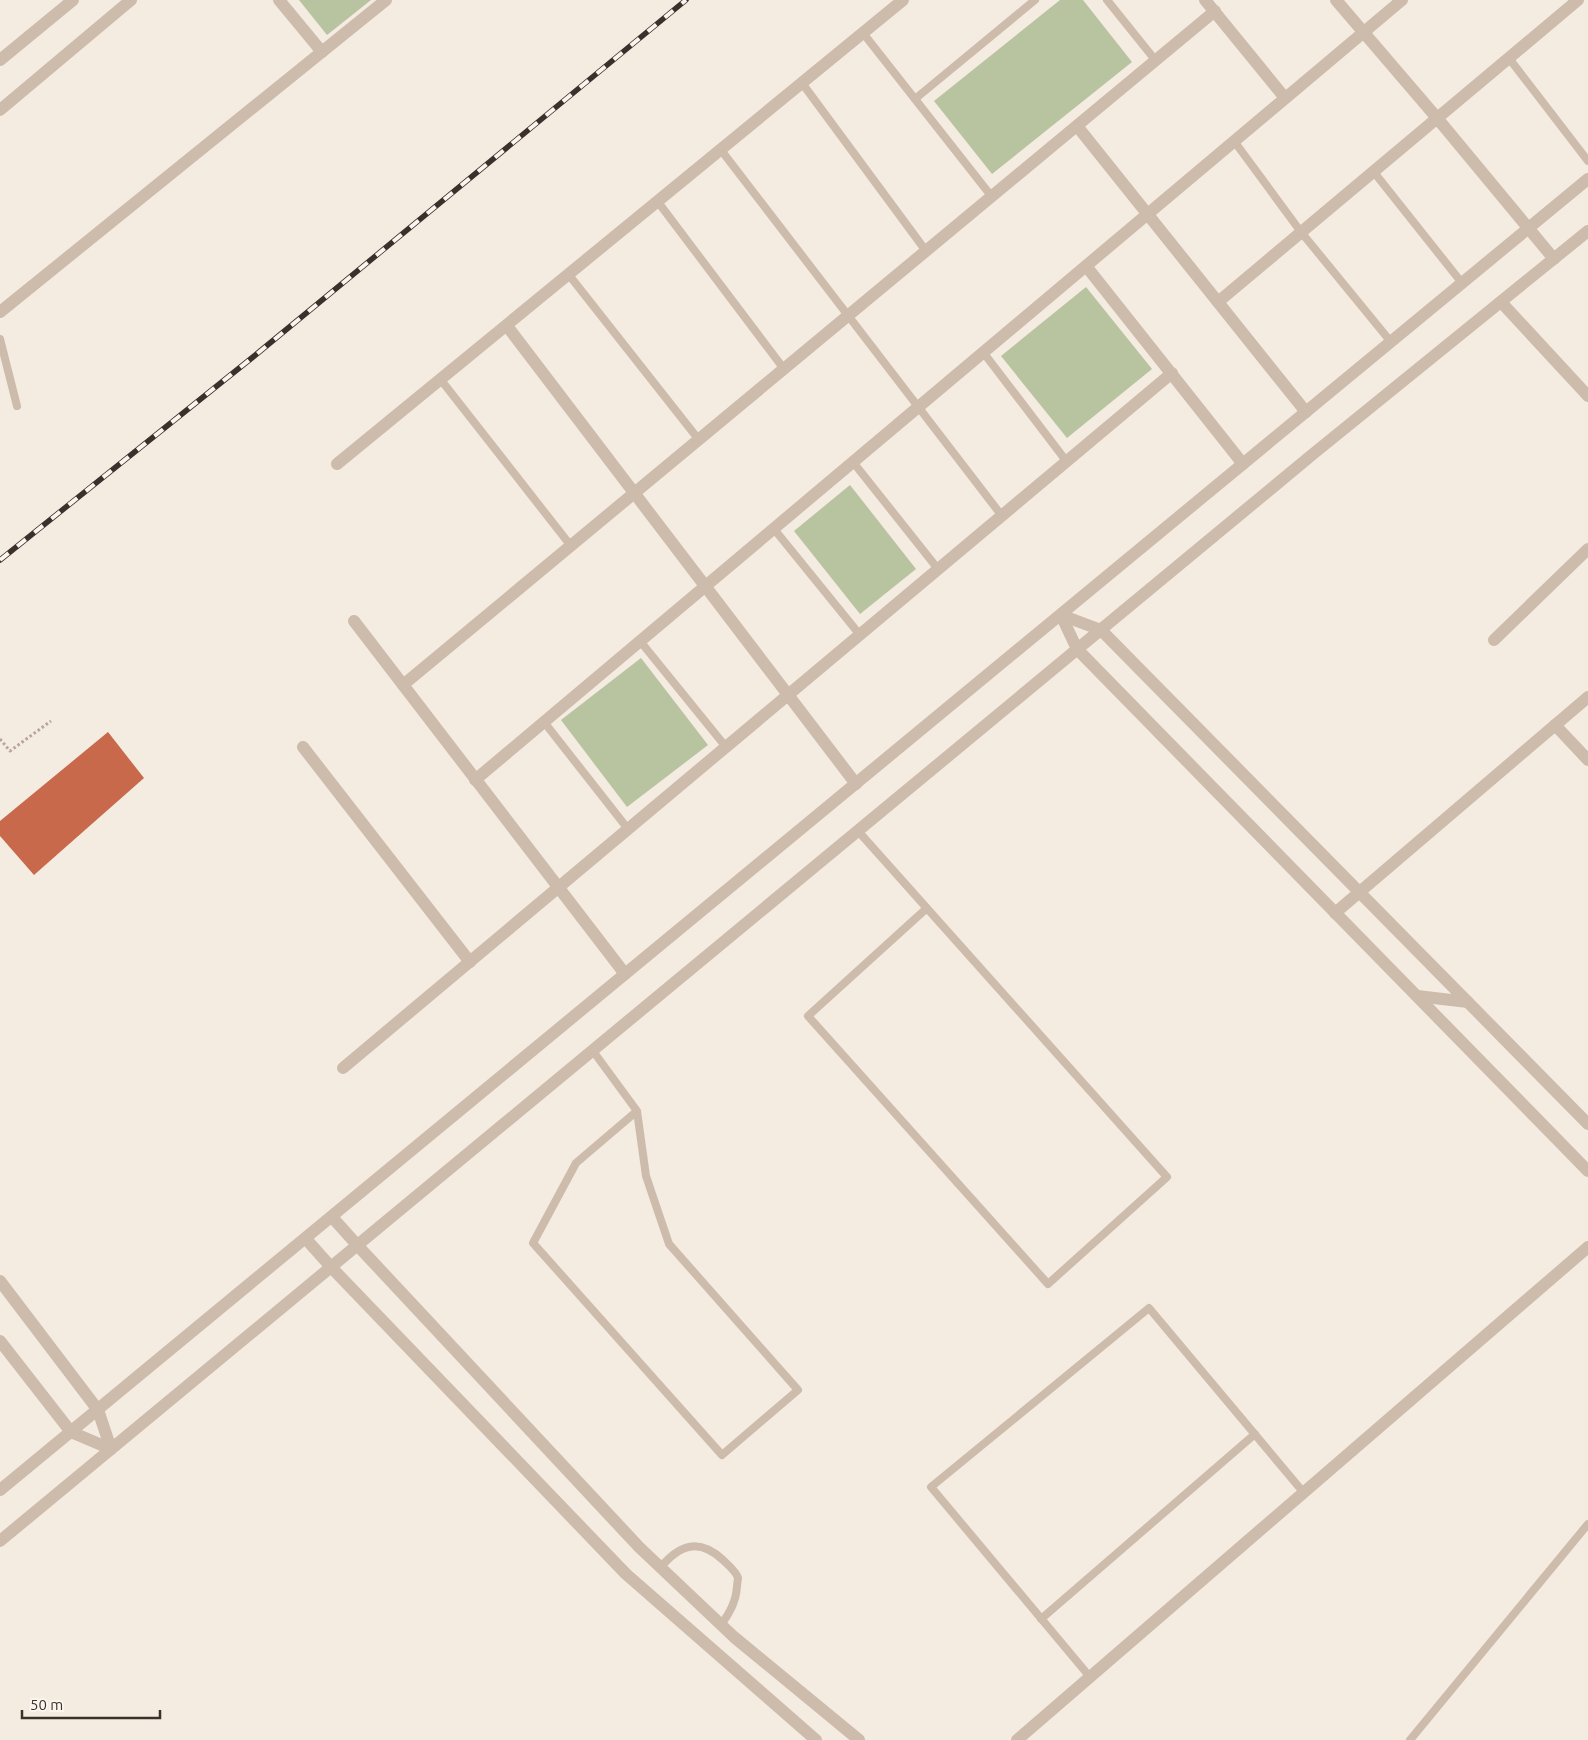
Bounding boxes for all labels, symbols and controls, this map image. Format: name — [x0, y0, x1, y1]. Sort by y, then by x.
scale bar — [22, 1688, 160, 1720]
text: 50 m — [30, 1696, 63, 1713]

